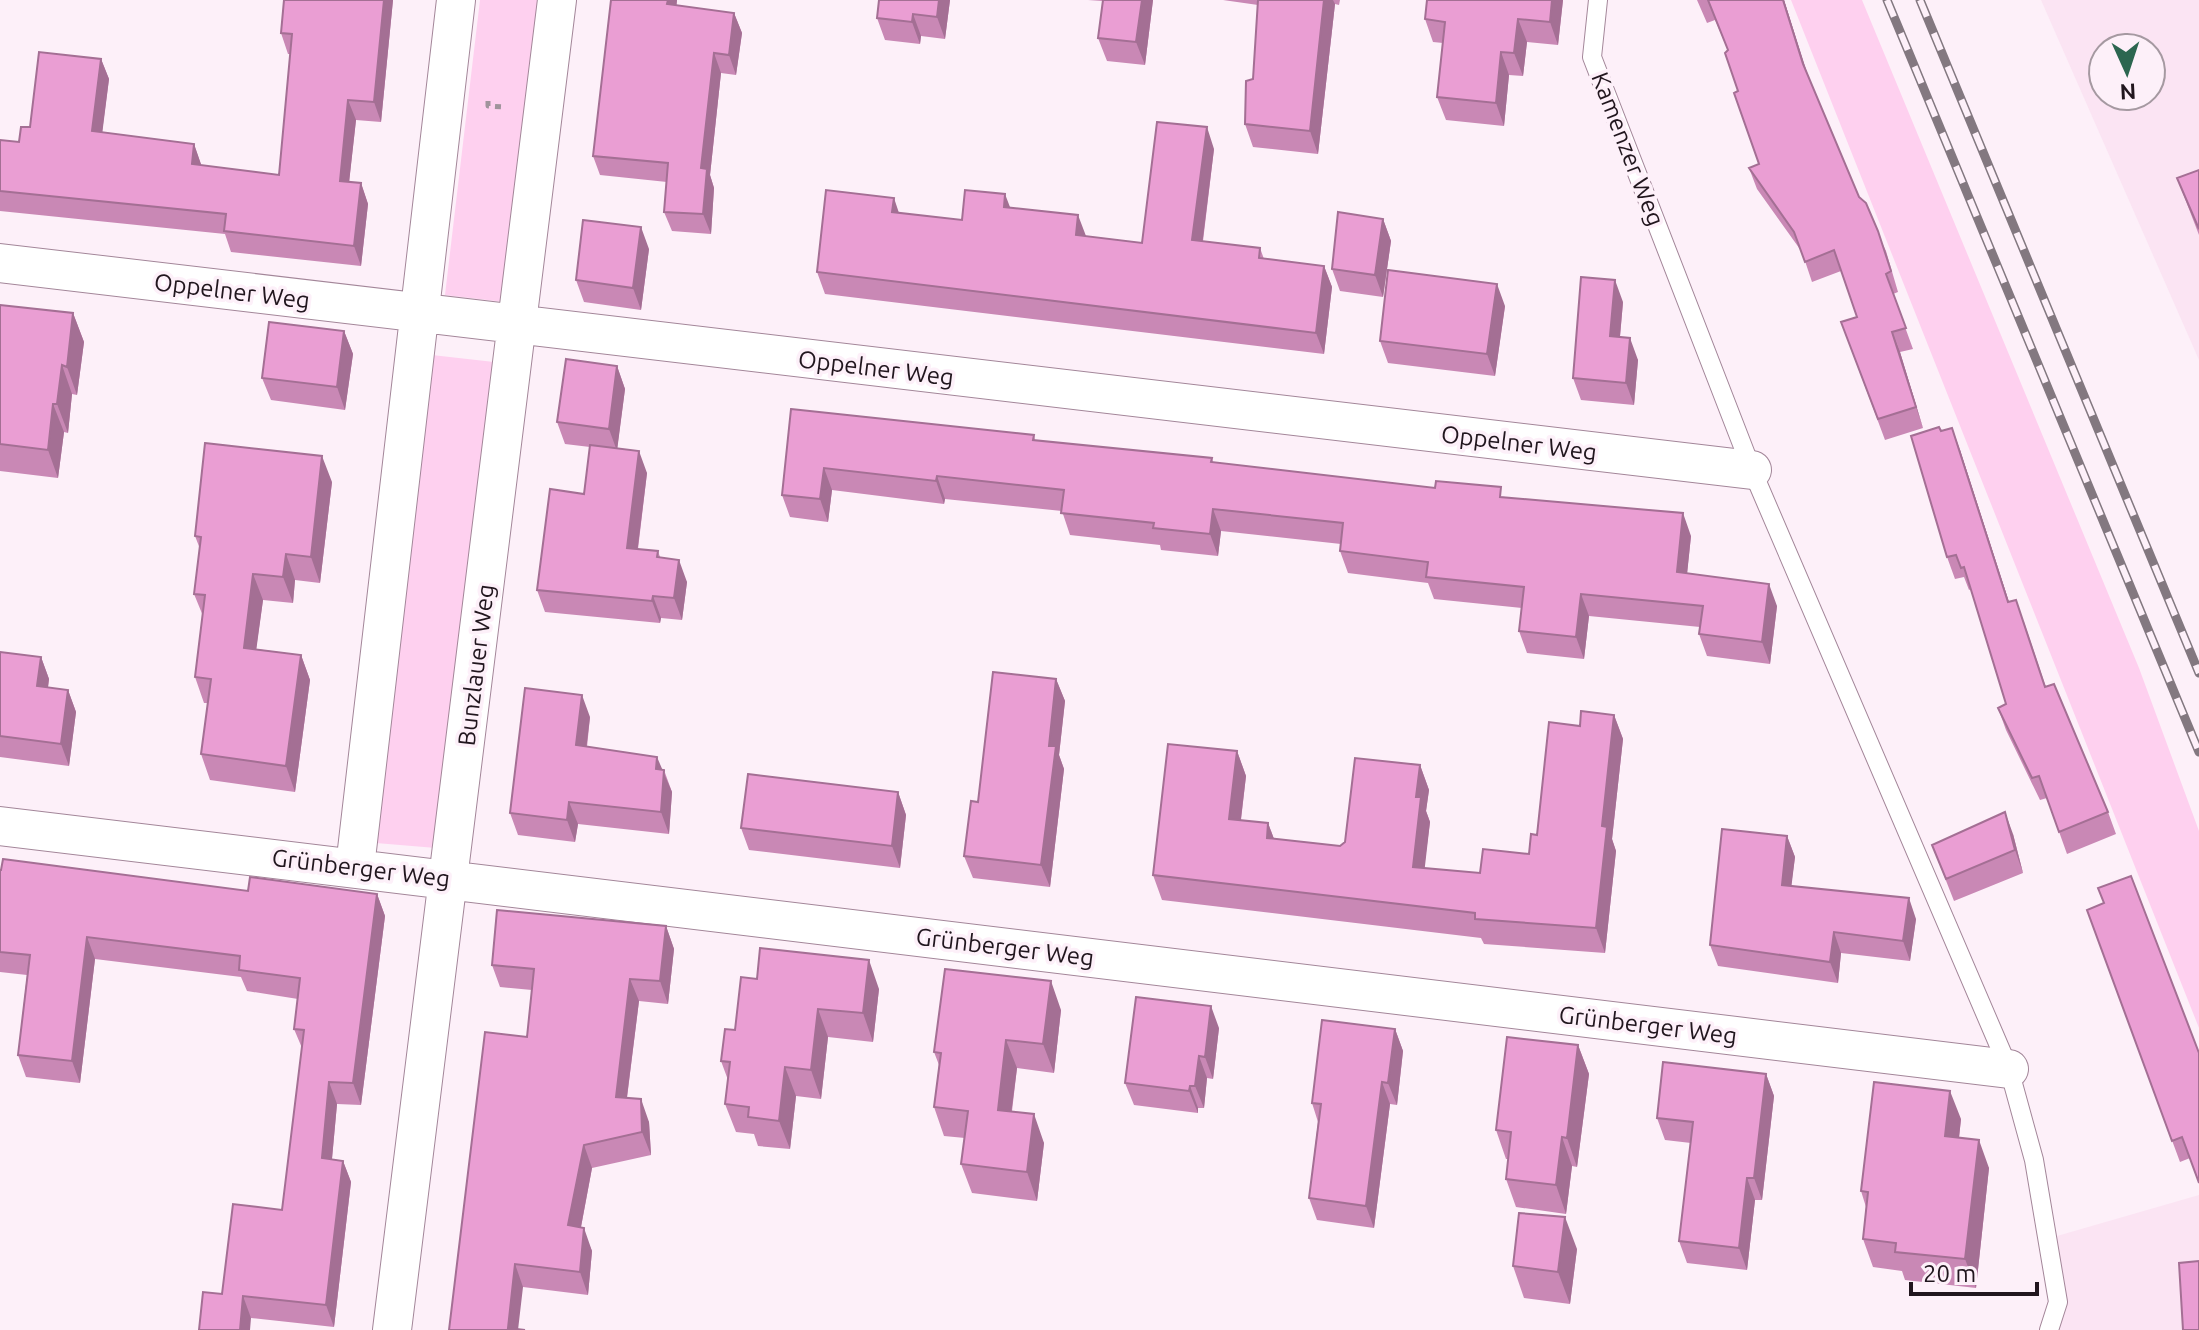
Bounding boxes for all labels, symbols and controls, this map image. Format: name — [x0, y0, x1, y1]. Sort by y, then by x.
north arrow — [2087, 32, 2167, 112]
street label: Kamenzer Weg — [1586, 68, 1670, 230]
text: N — [2119, 80, 2137, 105]
street label: Oppelner Weg — [153, 268, 311, 314]
street label: Oppelner Weg — [797, 345, 955, 391]
street label: Oppelner Weg — [1440, 420, 1598, 466]
street label: Bunzlauer Weg — [453, 583, 499, 747]
street label: Grünberger Weg — [270, 844, 452, 892]
street label: Grünberger Weg — [914, 923, 1096, 971]
street label: Grünberger Weg — [1557, 1001, 1739, 1049]
scale bar — [1911, 1246, 2037, 1296]
text: 20 m — [1923, 1260, 1976, 1287]

